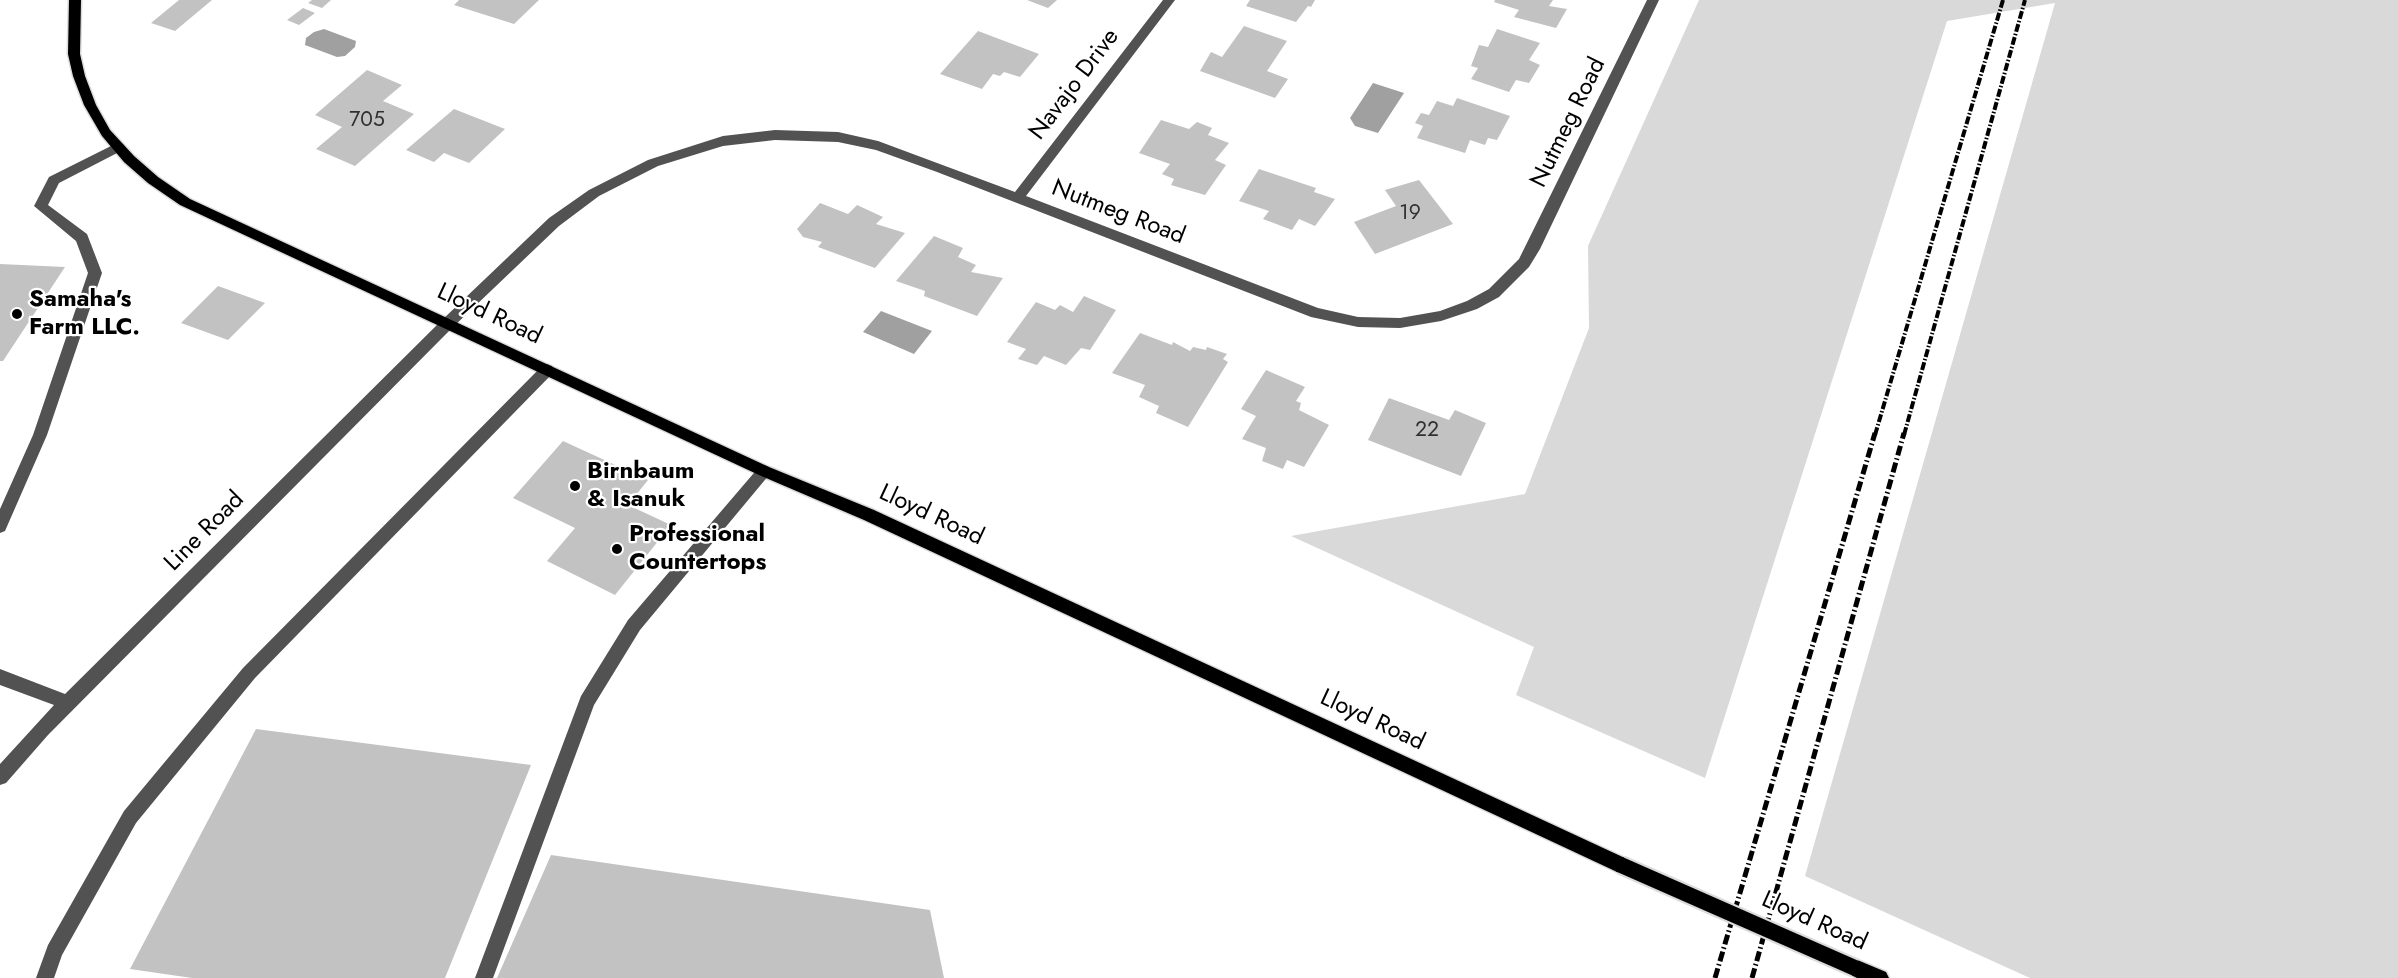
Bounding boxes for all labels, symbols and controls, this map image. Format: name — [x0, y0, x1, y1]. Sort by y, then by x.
street label: Navajo Drive — [1024, 24, 1126, 146]
street label: Nutmeg Road — [1525, 53, 1613, 193]
house number: 705 — [349, 108, 385, 134]
street label: Nutmeg Road — [1047, 174, 1189, 252]
house number: 19 — [1399, 201, 1421, 227]
street label: Lloyd Road — [432, 278, 546, 352]
place label: Samaha's Farm LLC. — [29, 286, 140, 342]
marker: Samaha's Farm LLC. — [10, 307, 24, 321]
house number: 22 — [1415, 418, 1439, 444]
place label: Birnbaum & Isanuk — [587, 458, 694, 514]
marker: Birnbaum & Isanuk — [568, 479, 582, 493]
street label: Lloyd Road — [874, 479, 988, 553]
street label: Line Road — [159, 486, 251, 578]
place label: Professional Countertops — [629, 521, 766, 577]
marker: Professional Countertops — [610, 542, 624, 556]
street label: Lloyd Road — [1315, 684, 1429, 758]
street label: Lloyd Road — [1757, 886, 1871, 958]

